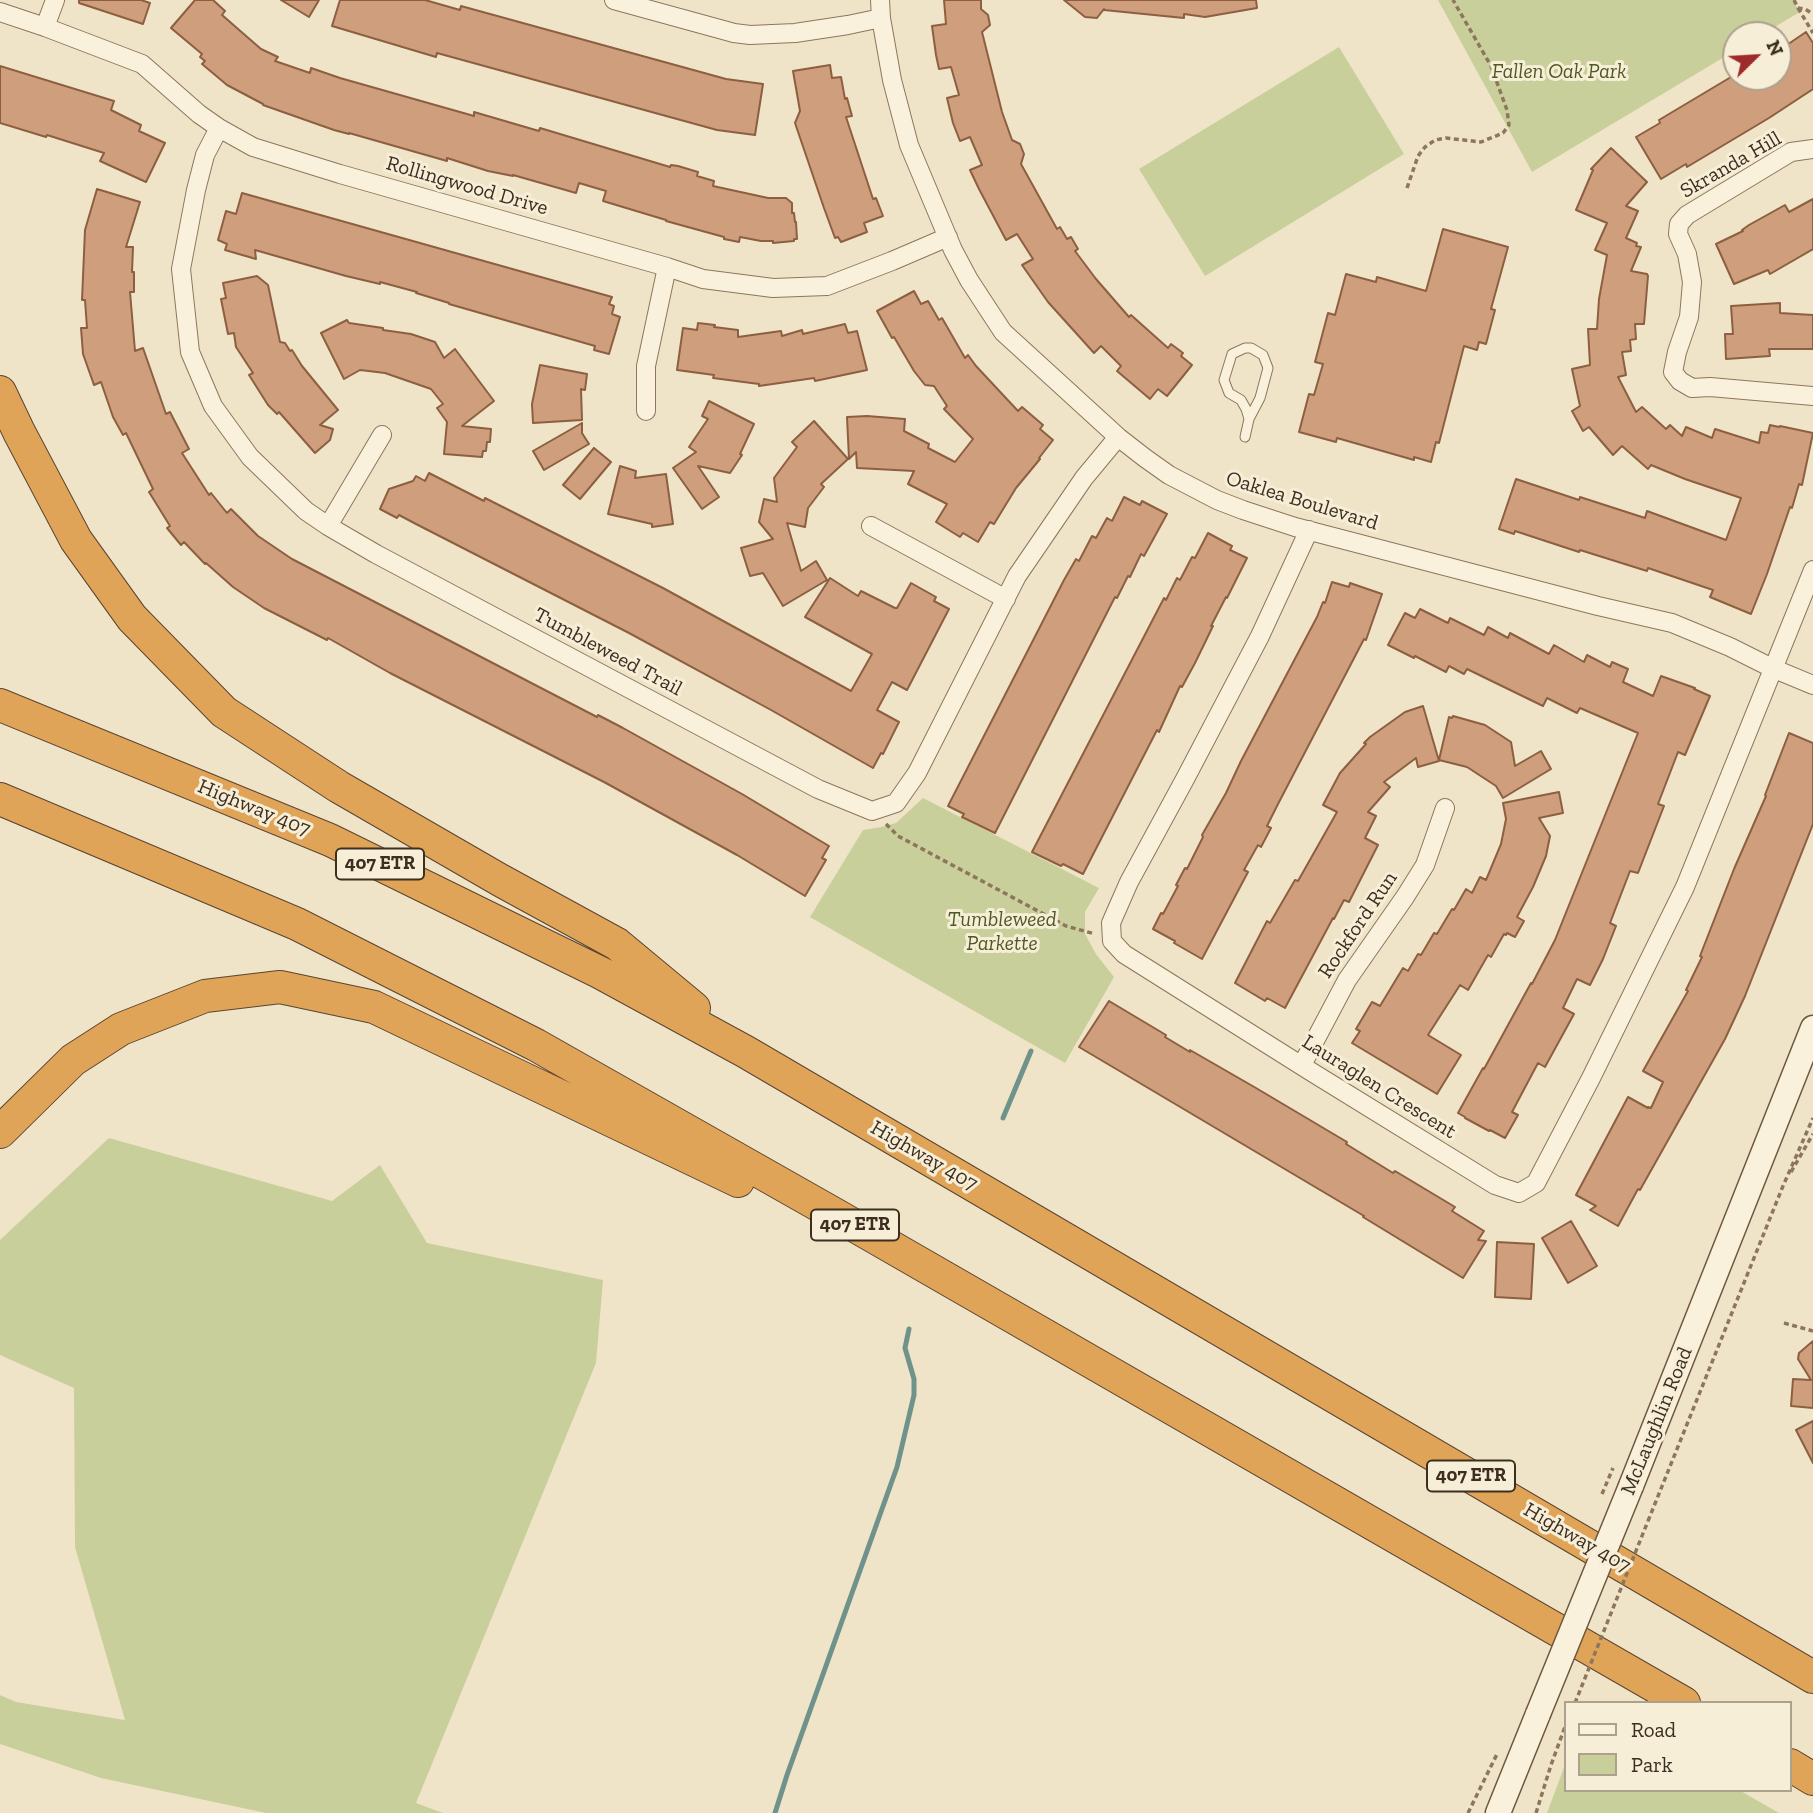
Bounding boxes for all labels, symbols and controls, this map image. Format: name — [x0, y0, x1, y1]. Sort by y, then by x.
north arrow — [1722, 21, 1792, 91]
text: N — [1761, 37, 1788, 59]
park label: Fallen Oak Park — [1492, 59, 1626, 85]
street label: Skranda Hill — [1676, 126, 1786, 204]
street label: Rollingwood Drive — [383, 151, 551, 221]
street label: Oaklea Boulevard — [1223, 466, 1381, 536]
street label: Tumbleweed Trail — [529, 602, 687, 702]
street label: Highway 407 — [194, 774, 314, 842]
road number: 407 ETR — [336, 848, 424, 880]
street label: Rockford Run — [1313, 867, 1403, 983]
park label: Tumbleweed Parkette — [948, 907, 1056, 957]
street label: Lauraglen Crescent — [1297, 1029, 1461, 1145]
street label: Highway 407 — [866, 1115, 982, 1197]
road number: 407 ETR — [811, 1210, 899, 1240]
street label: McLaughlin Road — [1616, 1343, 1698, 1499]
road number: 407 ETR — [1427, 1460, 1515, 1492]
street label: Highway 407 — [1519, 1497, 1635, 1579]
legend — [1564, 1701, 1792, 1792]
text: Road — [1631, 1717, 1676, 1742]
text: Park — [1631, 1752, 1673, 1777]

